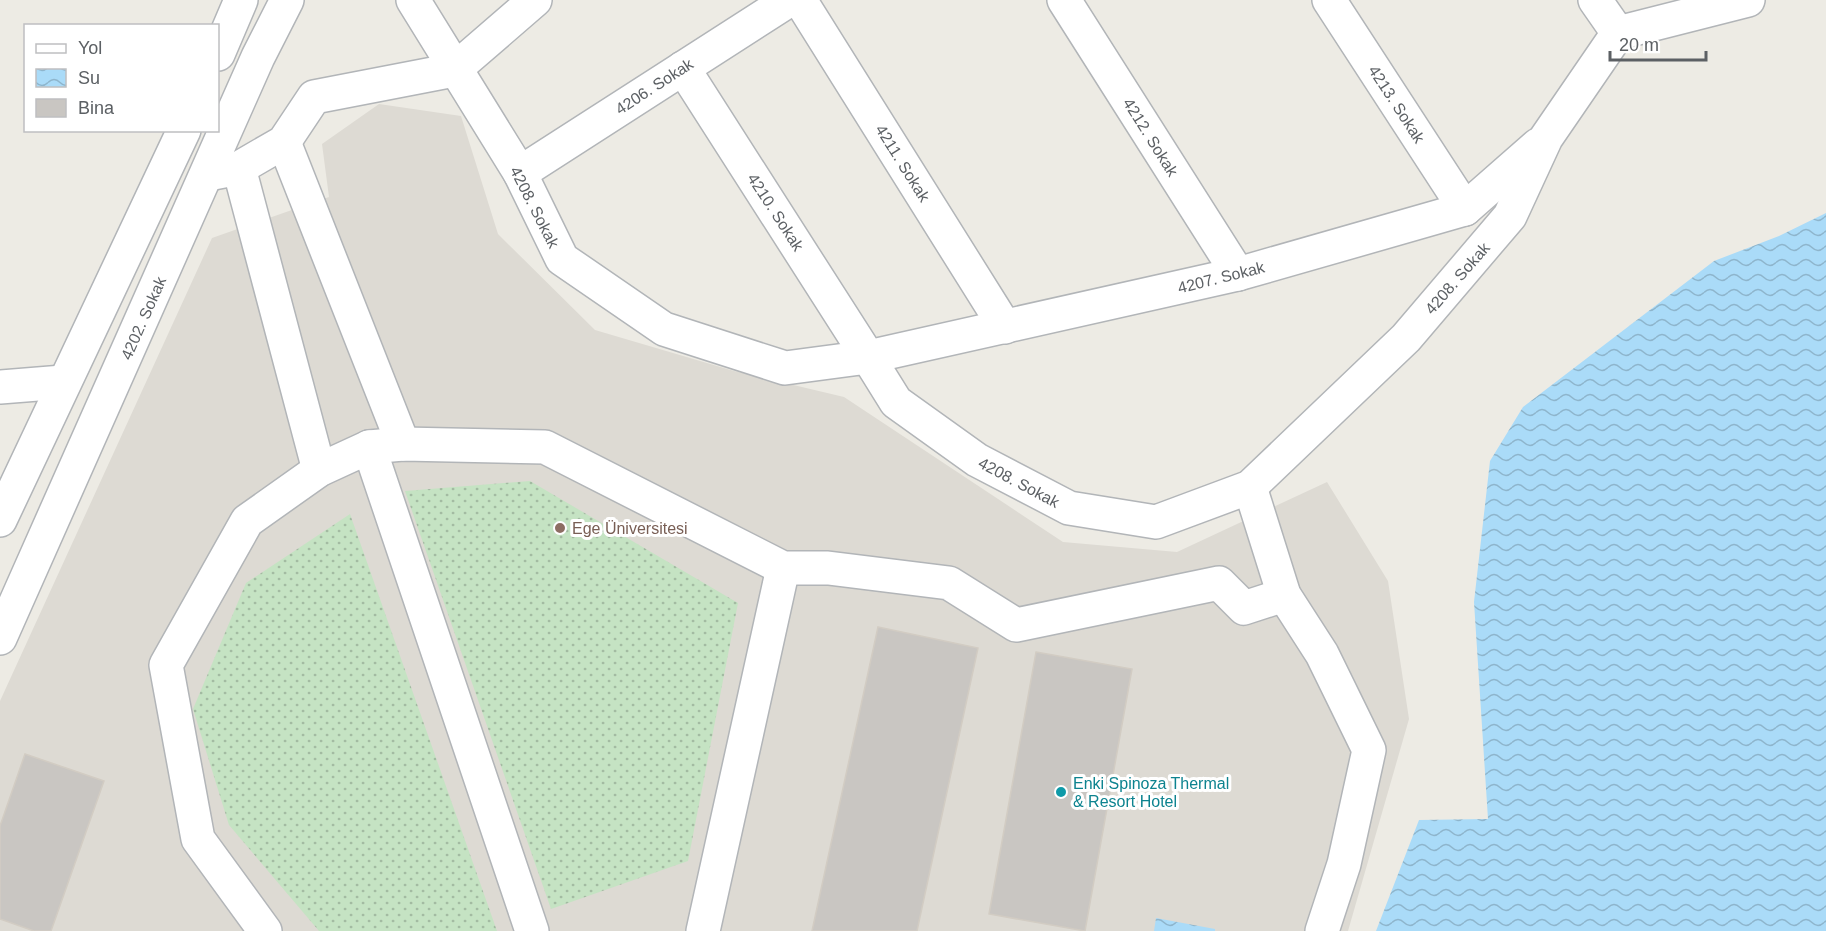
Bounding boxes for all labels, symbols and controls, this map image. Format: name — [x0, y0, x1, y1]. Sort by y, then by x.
legend — [24, 24, 219, 132]
scale bar — [1610, 24, 1706, 62]
text: 20 m — [1619, 35, 1659, 55]
text: Yol — [78, 38, 102, 58]
street label: 4206. Sokak — [612, 55, 697, 118]
street label: 4213. Sokak — [1365, 62, 1428, 147]
text: Su — [78, 68, 100, 88]
street label: 4212. Sokak — [1120, 95, 1182, 180]
text: Bina — [78, 98, 115, 118]
street label: 4211. Sokak — [872, 122, 934, 206]
street label: 4208. Sokak — [507, 164, 563, 252]
street label: 4210. Sokak — [744, 170, 807, 255]
street label: 4208. Sokak — [1422, 238, 1494, 317]
street label: 4207. Sokak — [1176, 258, 1267, 296]
street label: 4202. Sokak — [118, 273, 170, 362]
street label: 4208. Sokak — [976, 454, 1063, 511]
place label: Ege Üniversitesi — [572, 520, 688, 537]
marker: Ege Üniversitesi — [553, 521, 567, 535]
place label: Enki Spinoza Thermal & Resort Hotel — [1073, 775, 1229, 810]
marker: Enki Spinoza Thermal & Resort Hotel — [1054, 785, 1068, 799]

